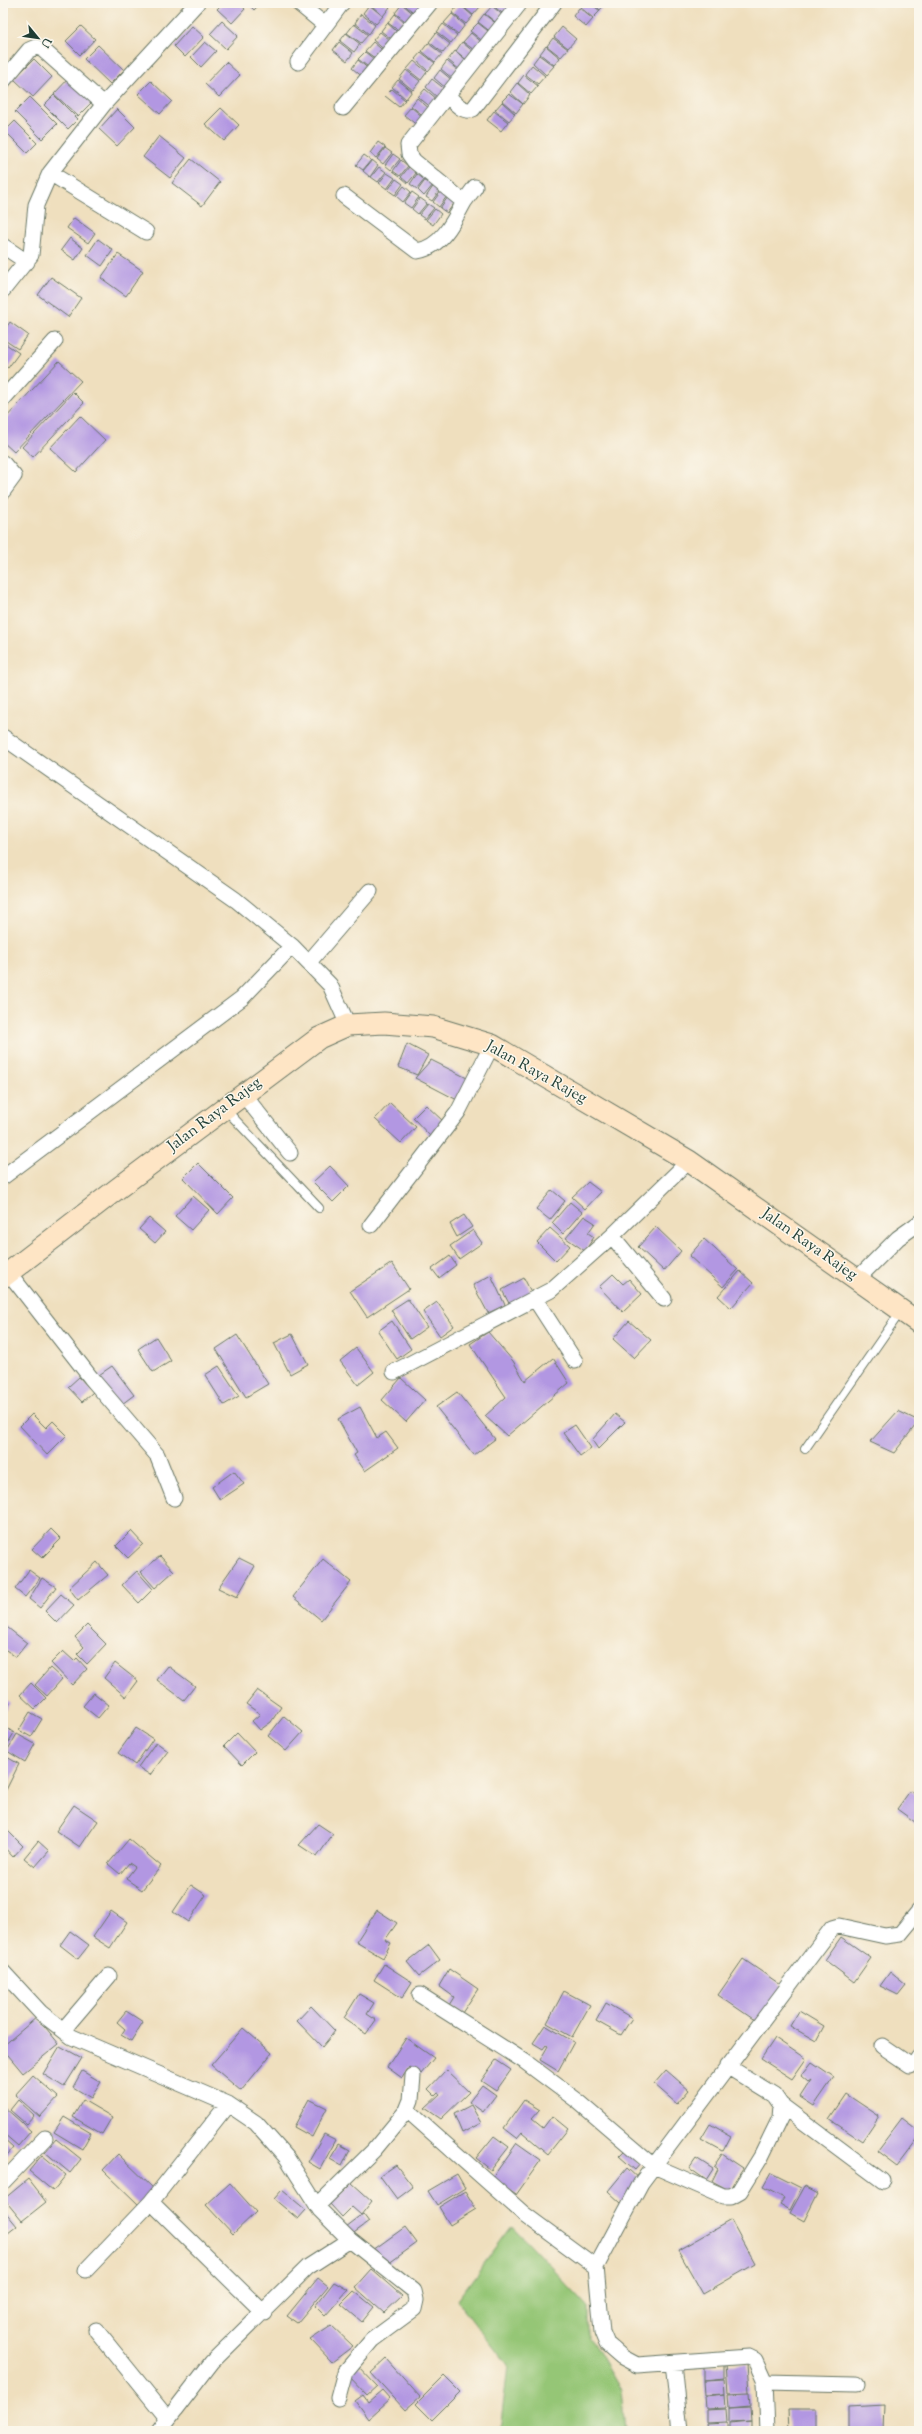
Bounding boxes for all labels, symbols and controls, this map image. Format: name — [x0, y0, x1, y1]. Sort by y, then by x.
north arrow — [18, 18, 58, 58]
text: U — [37, 34, 56, 50]
street label: Jalan Raya Rajeg — [480, 1035, 591, 1110]
street label: Jalan Raya Rajeg — [162, 1072, 267, 1159]
street label: Jalan Raya Rajeg — [756, 1203, 862, 1287]

